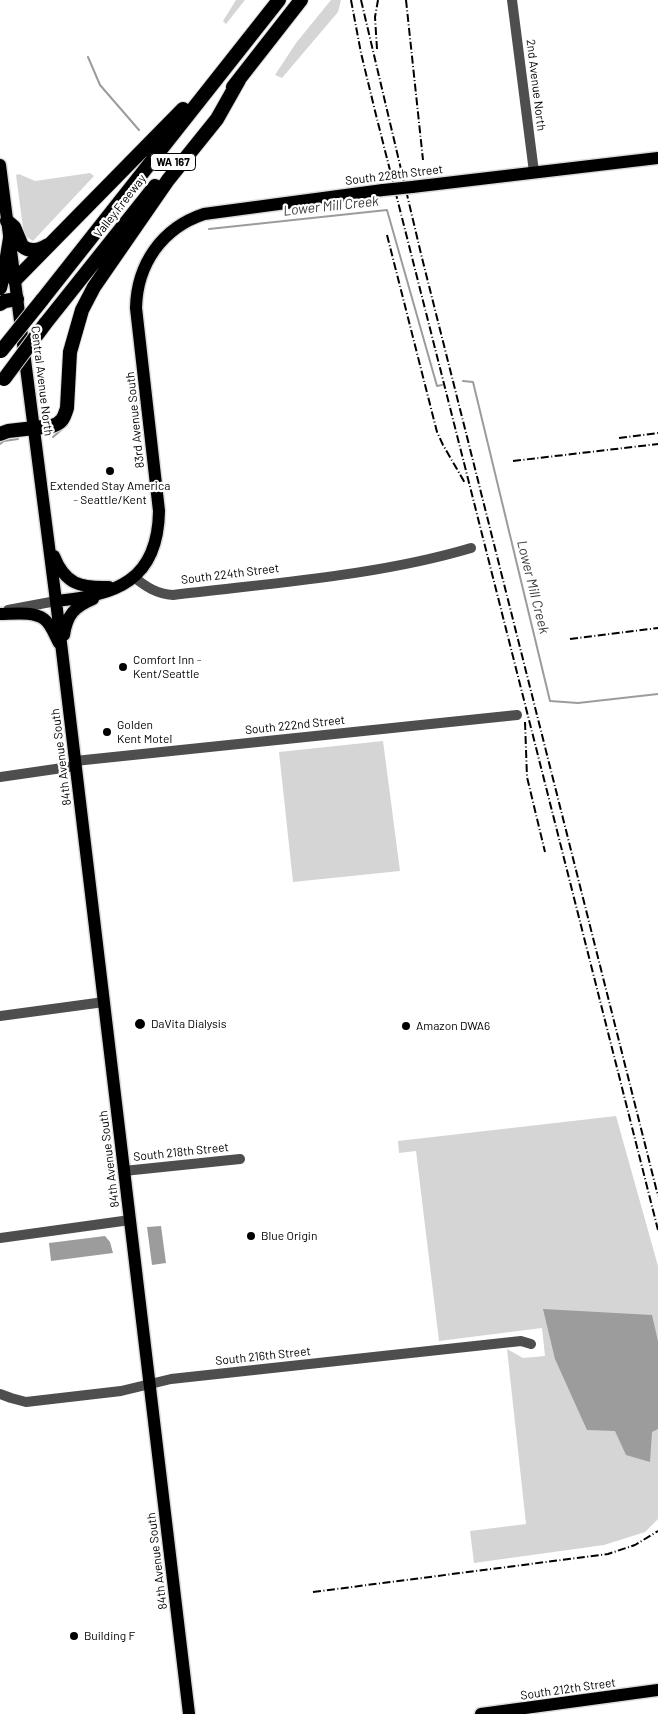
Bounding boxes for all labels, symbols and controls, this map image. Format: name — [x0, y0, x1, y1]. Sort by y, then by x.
street label: 2nd Avenue North — [523, 38, 549, 132]
road number: WA 167 — [150, 154, 196, 170]
street label: South 228th Street — [344, 162, 444, 188]
street label: Valley Freeway — [91, 172, 149, 240]
water label: Lower Mill Creek — [282, 193, 380, 219]
street label: Central Avenue North — [28, 325, 56, 437]
street label: 83rd Avenue South — [123, 371, 147, 469]
marker: Extended Stay America - Seattle/Kent — [104, 465, 116, 477]
place label: Extended Stay America - Seattle/Kent — [50, 479, 170, 507]
water label: Lower Mill Creek — [513, 538, 553, 636]
street label: South 224th Street — [180, 561, 280, 587]
place label: Comfort Inn - Kent/Seattle — [133, 653, 201, 681]
marker: Comfort Inn - Kent/Seattle — [117, 661, 129, 673]
street label: 84th Avenue South — [48, 708, 74, 806]
street label: South 222nd Street — [244, 713, 346, 737]
place label: Golden Kent Motel — [117, 718, 172, 746]
marker: Golden Kent Motel — [101, 726, 113, 738]
marker: DaVita Dialysis — [133, 1017, 147, 1031]
place label: DaVita Dialysis — [151, 1017, 227, 1031]
place label: Amazon DWA6 — [416, 1019, 490, 1033]
marker: Amazon DWA6 — [400, 1020, 412, 1032]
street label: 84th Avenue South — [96, 1110, 122, 1208]
street label: South 218th Street — [133, 1140, 229, 1164]
place label: Blue Origin — [261, 1229, 317, 1243]
marker: Blue Origin — [245, 1230, 257, 1242]
street label: South 216th Street — [215, 1344, 311, 1368]
street label: 84th Avenue South — [144, 1512, 170, 1610]
place label: Building F — [84, 1629, 135, 1643]
marker: Building F — [68, 1630, 80, 1642]
street label: South 212th Street — [519, 1675, 617, 1703]

